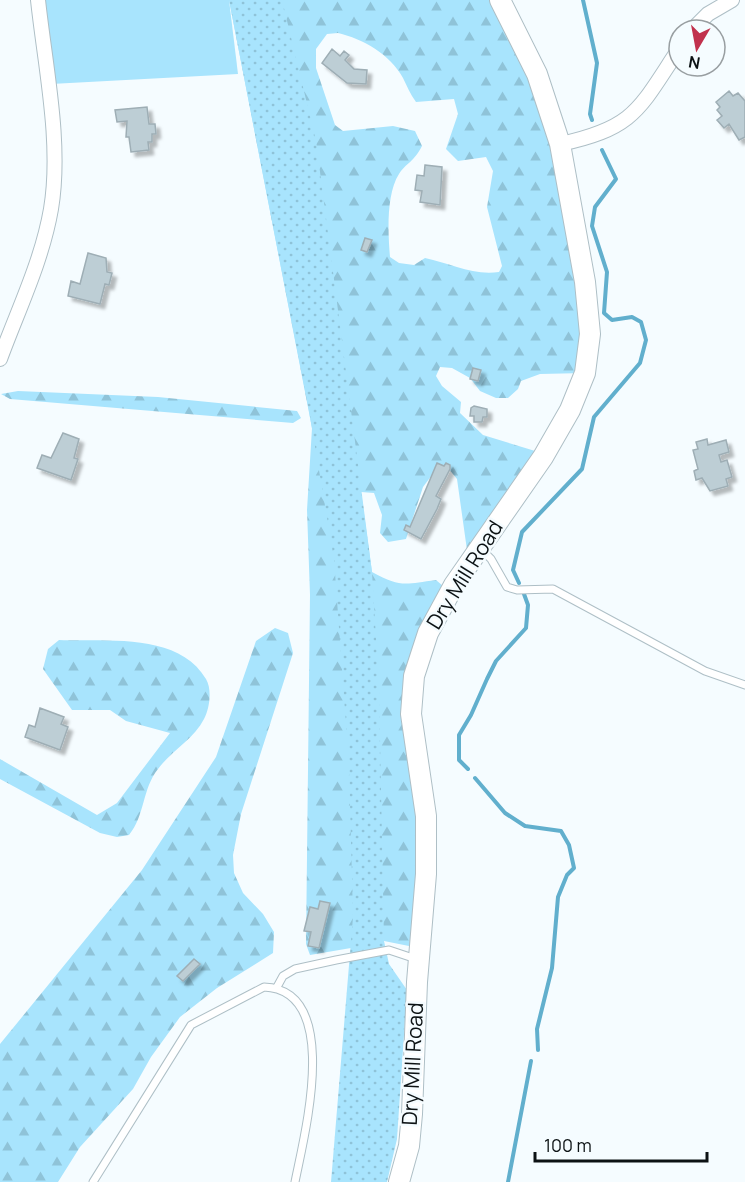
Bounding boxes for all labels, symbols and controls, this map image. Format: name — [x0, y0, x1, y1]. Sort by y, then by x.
north arrow — [667, 18, 727, 78]
text: N — [687, 51, 702, 75]
street label: Dry Mill Road — [420, 515, 509, 634]
street label: Dry Mill Road — [395, 1002, 429, 1126]
scale bar — [535, 1125, 708, 1163]
text: 100 m — [544, 1133, 592, 1157]

